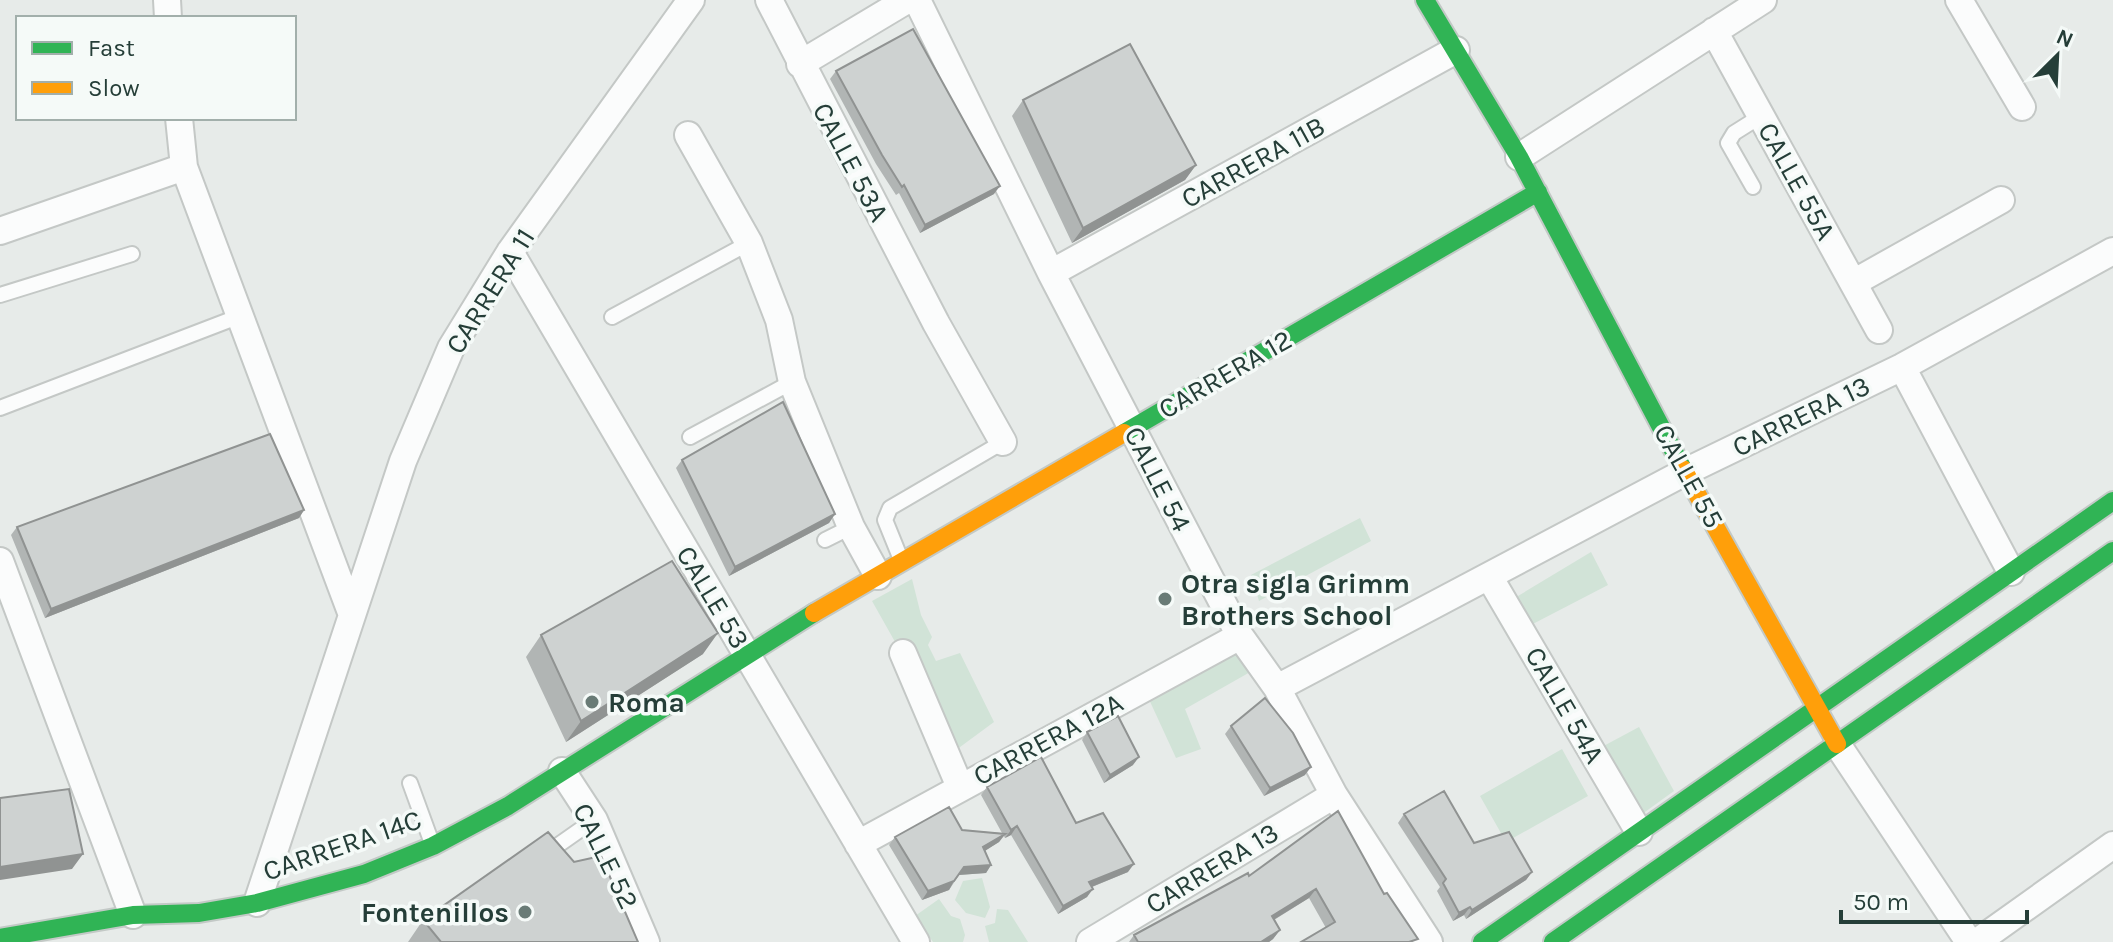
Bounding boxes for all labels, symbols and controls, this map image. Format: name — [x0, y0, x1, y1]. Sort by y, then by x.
legend — [16, 16, 296, 120]
north arrow — [2017, 16, 2097, 96]
text: N — [2052, 24, 2077, 54]
text: Fast — [88, 34, 135, 62]
text: Slow — [88, 74, 140, 102]
street label: CALLE 53A — [806, 97, 896, 227]
street label: CARRERA 11B — [1175, 109, 1331, 215]
street label: CALLE 55A — [1751, 116, 1843, 246]
street label: CARRERA 11 — [438, 222, 542, 360]
street label: CARRERA 12 — [1152, 323, 1298, 425]
street label: CARRERA 13 — [1727, 369, 1875, 463]
street label: CALLE 55 — [1647, 418, 1731, 534]
street label: CALLE 54 — [1118, 421, 1199, 537]
street label: CALLE 53 — [669, 540, 757, 654]
place label: Otra sigla Grimm Brothers School — [1181, 567, 1410, 632]
marker: Otra sigla Grimm Brothers School — [1156, 590, 1174, 608]
street label: CALLE 54A — [1518, 641, 1612, 769]
place label: Roma — [608, 686, 685, 719]
street label: CARRERA 12A — [968, 686, 1128, 792]
marker: Roma — [583, 693, 601, 711]
street label: CALLE 52 — [566, 798, 646, 914]
street label: CARRERA 14C — [259, 803, 425, 887]
street label: CARRERA 13 — [1140, 815, 1284, 921]
scale bar — [1841, 874, 2027, 924]
text: 50 m — [1853, 888, 1909, 916]
place label: Fontenillos — [361, 896, 509, 929]
marker: Fontenillos — [516, 903, 534, 921]

